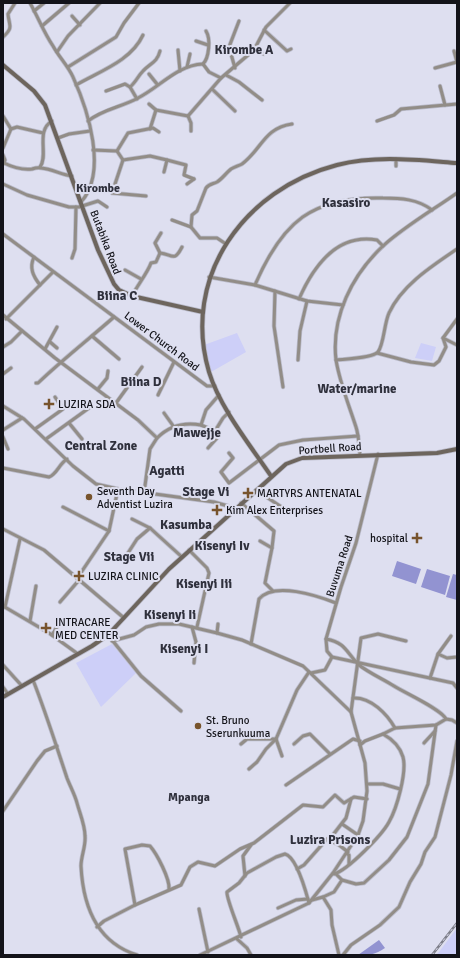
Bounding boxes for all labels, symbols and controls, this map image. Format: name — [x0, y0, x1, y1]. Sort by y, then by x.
district label: Kirombe A — [215, 42, 274, 58]
district label: Kirombe — [76, 181, 120, 196]
district label: Kasasiro — [322, 195, 371, 211]
street label: Butabika Road — [87, 208, 124, 276]
district label: Biina C — [97, 288, 137, 304]
street label: Lower Church Road — [122, 309, 202, 374]
district label: Biina D — [120, 374, 162, 390]
district label: Water/marine — [318, 381, 397, 397]
marker: LUZIRA SDA — [43, 398, 55, 410]
place label: LUZIRA SDA — [58, 398, 116, 411]
district label: Mawejje — [173, 425, 222, 441]
district label: Central Zone — [65, 438, 138, 454]
street label: Portbell Road — [298, 440, 362, 457]
district label: Agatti — [149, 463, 185, 479]
district label: Stage Vi — [183, 484, 230, 500]
place label: Seventh Day Adventist Luzira — [97, 485, 173, 511]
marker: MARTYRS ANTENATAL — [242, 487, 254, 499]
place label: MARTYRS ANTENATAL — [257, 487, 362, 500]
marker: Seventh Day Adventist Luzira — [84, 492, 94, 502]
marker: Kim Alex Enterprises — [211, 504, 223, 516]
place label: Kim Alex Enterprises — [226, 504, 323, 517]
district label: Kasumba — [160, 517, 212, 533]
place label: hospital — [370, 532, 408, 545]
marker: hospital — [411, 532, 423, 544]
street label: Buvuma Road — [323, 534, 356, 599]
district label: Kisenyi Iv — [195, 538, 250, 554]
district label: Stage Vii — [104, 549, 154, 565]
marker: LUZIRA CLINIC — [73, 570, 85, 582]
place label: LUZIRA CLINIC — [88, 570, 159, 583]
district label: Kisenyi Iii — [176, 576, 232, 592]
district label: Kisenyi Ii — [144, 607, 196, 623]
place label: INTRACARE MED CENTER — [55, 616, 119, 642]
marker: INTRACARE MED CENTER — [40, 622, 52, 634]
district label: Kisenyi I — [160, 641, 208, 657]
place label: St. Bruno Sserunkuuma — [206, 714, 271, 740]
marker: St. Bruno Sserunkuuma — [193, 721, 203, 731]
district label: Mpanga — [168, 790, 210, 805]
district label: Luzira Prisons — [290, 832, 370, 848]

